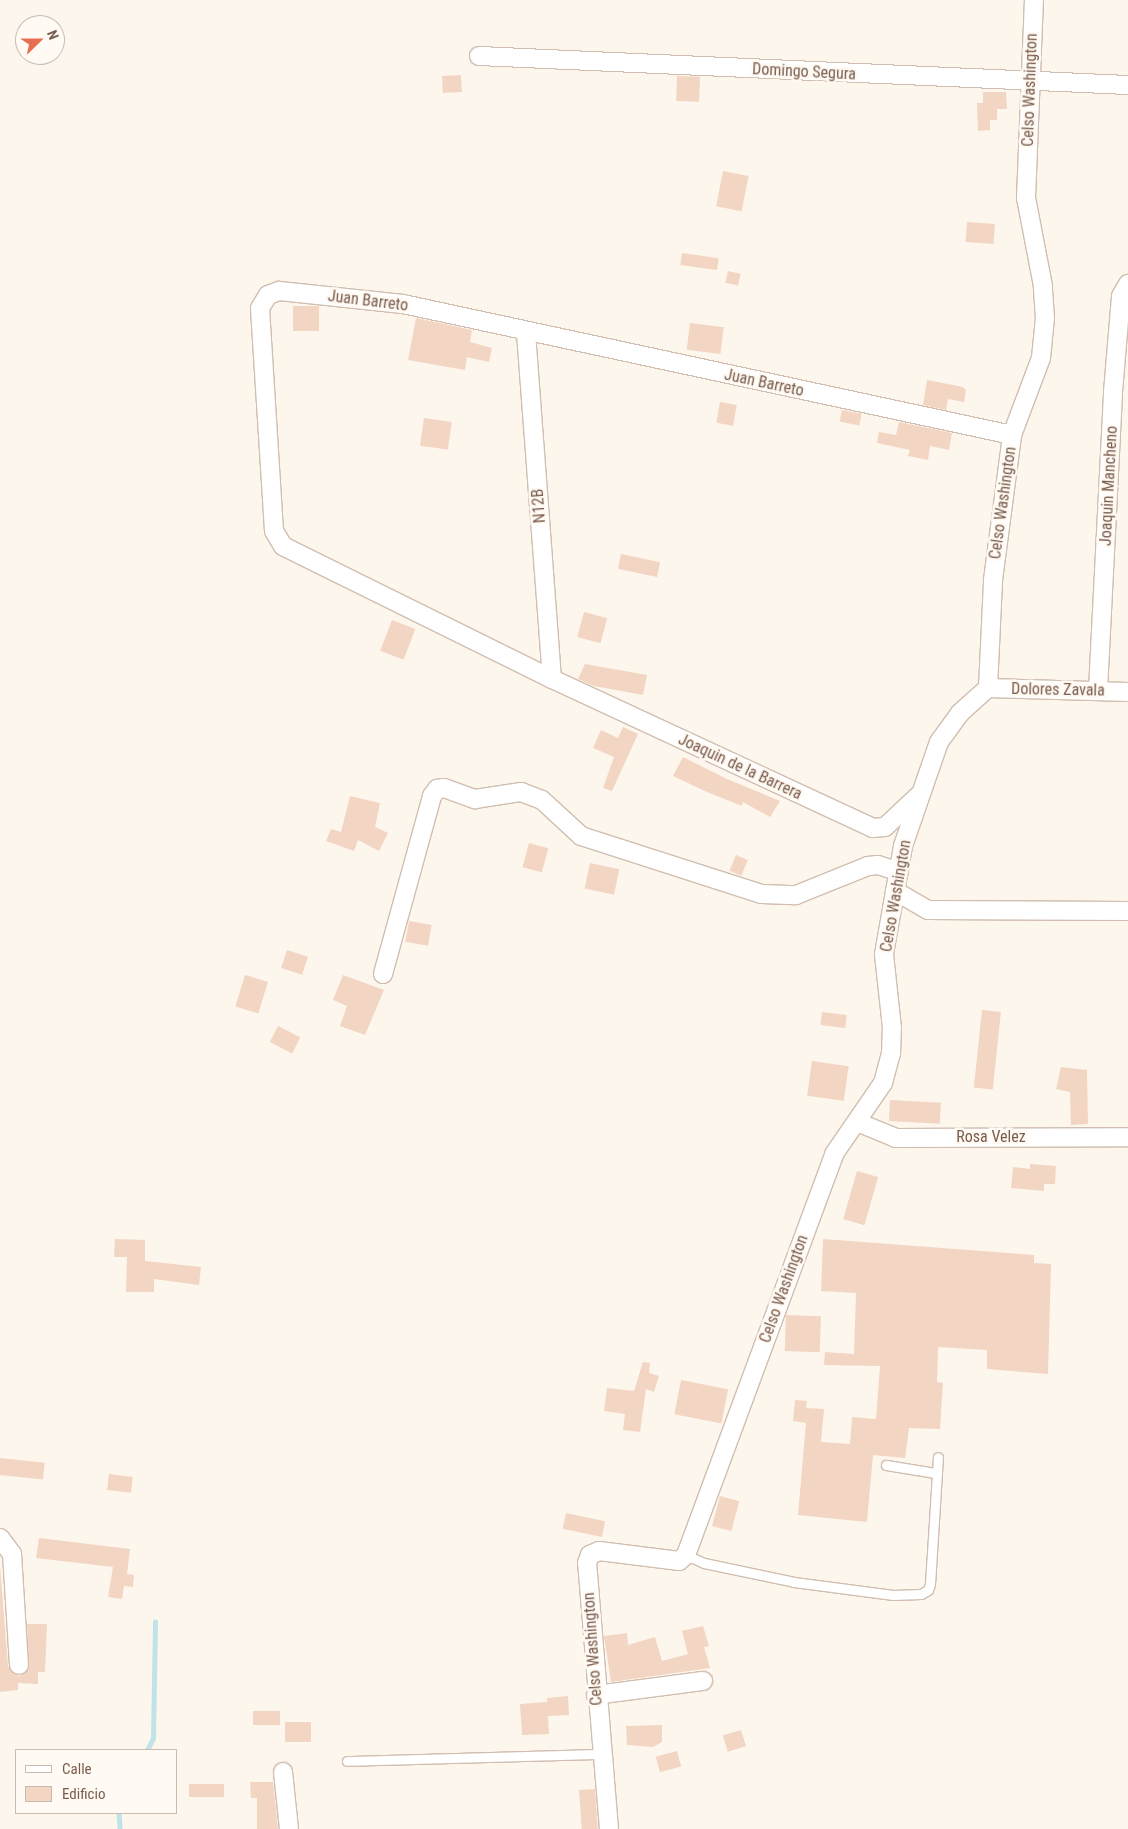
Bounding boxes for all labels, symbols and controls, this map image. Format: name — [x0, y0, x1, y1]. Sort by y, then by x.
north arrow — [15, 15, 65, 65]
text: N — [44, 28, 62, 42]
street label: Celso Washington — [1018, 33, 1042, 147]
street label: Domingo Segura — [752, 60, 856, 84]
street label: Juan Barreto — [327, 287, 409, 315]
street label: Juan Barreto — [723, 365, 805, 401]
street label: Joaquin Mancheno — [1096, 425, 1122, 547]
street label: Celso Washington — [986, 445, 1020, 561]
street label: N12B — [528, 488, 550, 524]
street label: Dolores Zavala — [1011, 680, 1105, 700]
street label: Joaquin de la Barrera — [675, 730, 805, 804]
street label: Celso Washington — [877, 838, 915, 954]
street label: Rosa Velez — [956, 1127, 1026, 1147]
street label: Celso Washington — [756, 1232, 812, 1346]
street label: Celso Washington — [579, 1592, 607, 1706]
legend — [15, 1749, 178, 1814]
text: Calle — [62, 1760, 92, 1778]
text: Edificio — [62, 1785, 105, 1803]

